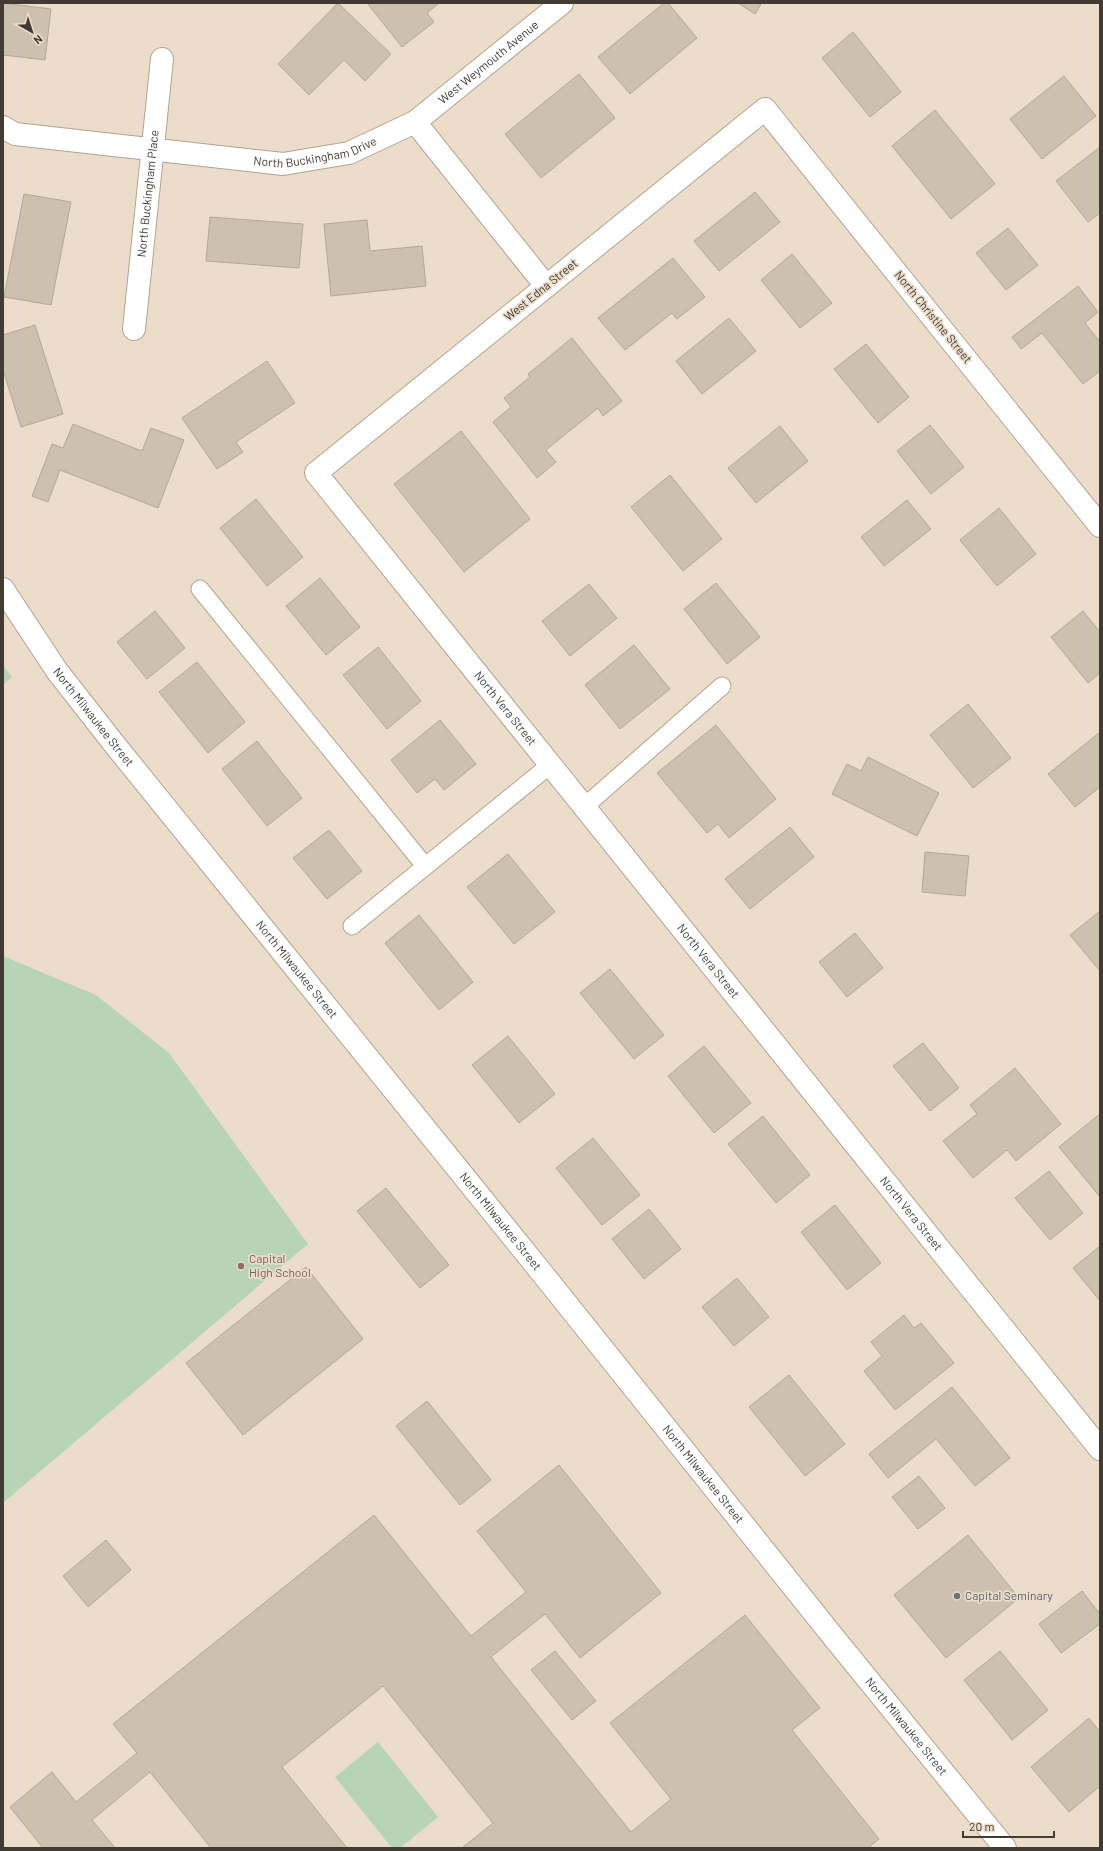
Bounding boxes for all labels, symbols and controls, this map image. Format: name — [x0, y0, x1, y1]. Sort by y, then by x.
north arrow — [12, 12, 52, 52]
street label: West Weymouth Avenue — [435, 17, 541, 106]
text: N — [32, 33, 46, 48]
street label: North Buckingham Place — [133, 129, 161, 258]
street label: North Buckingham Drive — [253, 133, 378, 170]
street label: West Edna Street — [501, 255, 580, 323]
street label: North Christine Street — [892, 267, 975, 365]
street label: North Milwaukee Street — [51, 664, 137, 769]
street label: North Vera Street — [472, 668, 540, 748]
street label: North Milwaukee Street — [254, 917, 341, 1021]
street label: North Vera Street — [675, 921, 743, 1000]
street label: North Milwaukee Street — [457, 1169, 545, 1273]
street label: North Vera Street — [878, 1173, 946, 1253]
place label: Capital High School — [249, 1251, 311, 1279]
marker: Capital High School — [236, 1261, 246, 1271]
street label: North Milwaukee Street — [660, 1422, 747, 1526]
place label: Capital Seminary — [965, 1588, 1053, 1602]
marker: Capital Seminary — [952, 1591, 962, 1601]
street label: North Milwaukee Street — [863, 1674, 951, 1778]
scale bar — [963, 1813, 1054, 1839]
text: 20 m — [969, 1819, 995, 1833]

